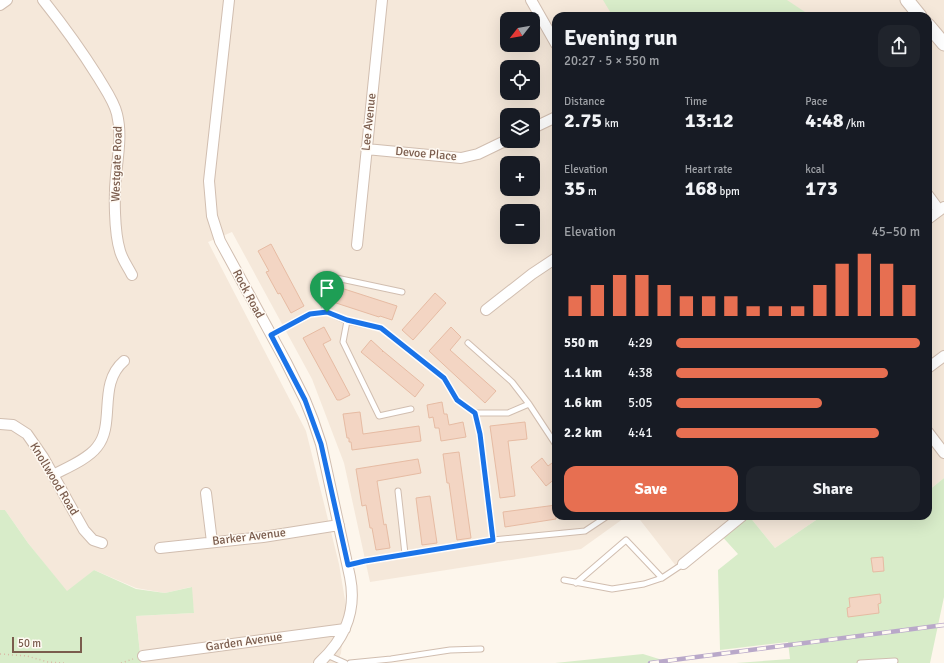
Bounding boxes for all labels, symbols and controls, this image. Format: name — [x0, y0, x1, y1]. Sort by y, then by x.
north arrow — [500, 12, 540, 52]
map controls — [500, 12, 540, 244]
text: Evening run — [564, 24, 678, 51]
button: share — [878, 25, 920, 67]
text: 20:27 · 5 × 550 m — [564, 53, 659, 69]
button: locate — [500, 60, 540, 100]
street label: Lee Avenue — [359, 92, 379, 152]
text: Distance — [564, 95, 605, 108]
text: Time — [685, 95, 707, 108]
text: Pace — [805, 95, 828, 108]
button: layers — [500, 108, 540, 148]
text: 2.75 — [564, 108, 602, 133]
text: 13:12 — [685, 108, 734, 133]
text: 4:48 — [805, 108, 844, 133]
text: km — [602, 117, 619, 130]
text: /km — [844, 117, 865, 130]
street label: Westgate Road — [108, 126, 126, 202]
street label: Devoe Place — [395, 144, 457, 164]
button: + — [500, 156, 540, 196]
text: Elevation — [564, 163, 608, 176]
text: Heart rate — [685, 163, 732, 176]
text: kcal — [805, 163, 825, 176]
text: 35 — [564, 176, 586, 201]
text: 168 — [685, 176, 717, 201]
text: 173 — [805, 176, 838, 201]
text: m — [586, 185, 597, 198]
text: bpm — [717, 185, 740, 198]
button: − — [500, 204, 540, 244]
text: Elevation — [564, 224, 616, 240]
text: 45–50 m — [872, 224, 920, 240]
street label: Rock Road — [229, 267, 267, 321]
pin — [310, 271, 344, 312]
icon: arrive — [316, 277, 338, 299]
text: 550 m — [564, 335, 598, 351]
text: 4:29 — [628, 335, 653, 351]
text: 1.1 km — [564, 365, 602, 381]
text: 4:38 — [628, 365, 653, 381]
text: 1.6 km — [564, 395, 602, 411]
text: 5:05 — [628, 395, 653, 411]
text: 2.2 km — [564, 425, 602, 441]
text: 4:41 — [628, 425, 653, 441]
street label: Knollwood Road — [26, 440, 82, 518]
button: Save — [564, 466, 738, 512]
button: Share — [746, 466, 920, 512]
street label: Barker Avenue — [211, 525, 287, 549]
street label: Garden Avenue — [205, 629, 283, 655]
scale bar — [12, 635, 82, 654]
text: 50 m — [18, 637, 41, 650]

